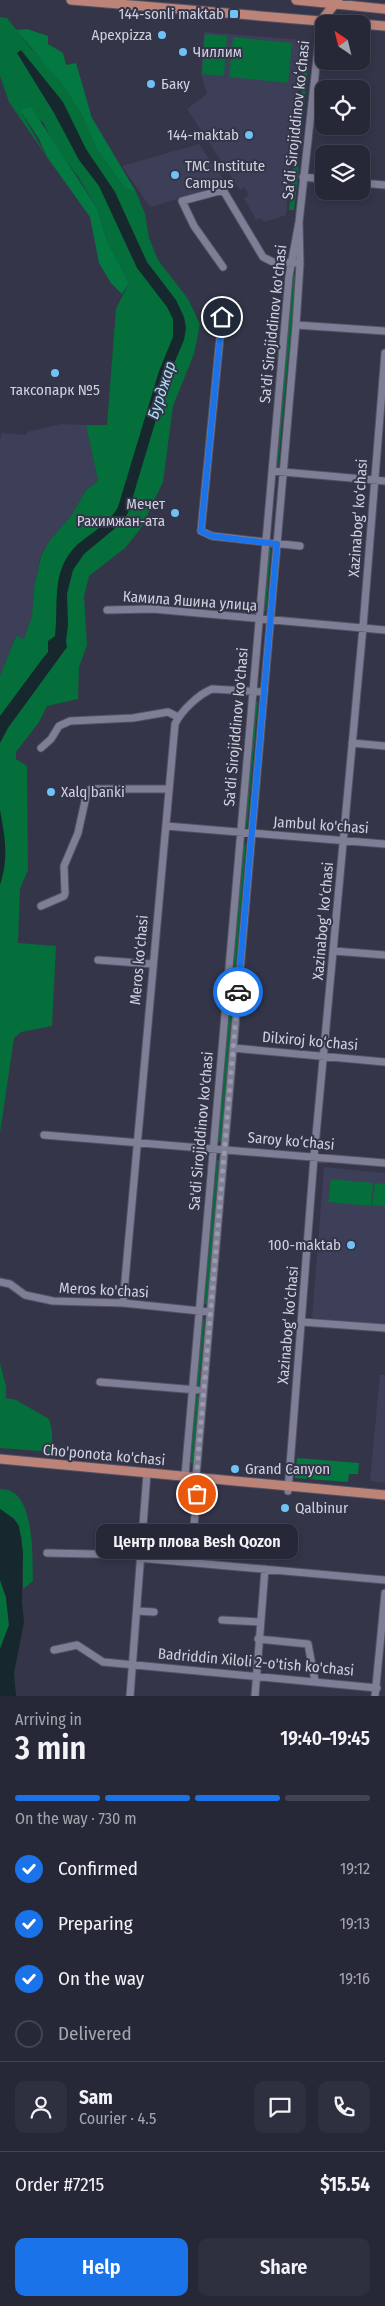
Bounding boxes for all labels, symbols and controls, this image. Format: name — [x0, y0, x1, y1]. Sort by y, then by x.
place label: 144-sonli maktab — [119, 5, 224, 23]
marker: 144-sonli maktab — [228, 8, 240, 20]
north arrow — [315, 15, 370, 70]
map controls — [315, 15, 370, 200]
place label: Apexpizza — [92, 26, 152, 44]
marker: Apexpizza — [156, 29, 168, 41]
street label: Saʼdi Sirojiddinov koʻchasi — [279, 40, 313, 200]
place label: Чиллим — [193, 43, 242, 61]
marker: Чиллим — [177, 46, 189, 58]
place label: Баку — [161, 75, 190, 93]
marker: Баку — [145, 78, 157, 90]
button: locate — [315, 80, 370, 135]
place label: 144-maktab — [167, 126, 239, 144]
marker: 144-maktab — [243, 129, 255, 141]
button: layers — [315, 145, 370, 200]
place label: TMC Institute Campus — [185, 157, 265, 192]
marker: TMC Institute Campus — [169, 169, 181, 181]
street label: Sa'di Sirojiddinov ko'chasi — [256, 244, 290, 404]
pin — [201, 296, 243, 338]
icon: home — [208, 303, 236, 331]
water label: Бурджар — [143, 359, 180, 421]
marker: таксопарк №5 — [49, 367, 61, 379]
place label: таксопарк №5 — [10, 381, 100, 399]
street label: Xazinabog‘ ko‘chasi — [345, 458, 371, 578]
place label: Мечет Рахимжан-ата — [77, 495, 166, 530]
marker: Мечет Рахимжан-ата — [169, 507, 181, 519]
street label: Камила Яшина улица — [122, 587, 258, 615]
street label: Sa'di Sirojiddinov ko'chasi — [220, 647, 252, 807]
place label: Xalq banki — [61, 783, 125, 801]
marker: Xalq banki — [45, 786, 57, 798]
street label: Jambul ko'chasi — [273, 813, 369, 837]
street label: Xazinabog‘ ko‘chasi — [309, 861, 337, 981]
street label: Meros ko‘chasi — [126, 914, 152, 1006]
courier — [213, 967, 263, 1017]
icon: car — [224, 978, 252, 1006]
street label: Dilxiroj ko‘chasi — [261, 1028, 359, 1054]
street label: Sa'di Sirojiddinov ko'chasi — [185, 1051, 217, 1211]
street label: Saroy ko‘chasi — [247, 1128, 335, 1154]
place label: 100-maktab — [268, 1236, 341, 1254]
marker: 100-maktab — [345, 1239, 357, 1251]
street label: Xazinabog‘ ko‘chasi — [274, 1265, 302, 1385]
street label: Meros ko'chasi — [59, 1279, 149, 1301]
street label: Cho'ponota ko'chasi — [42, 1441, 166, 1469]
place label: Grand Canyon — [245, 1460, 330, 1478]
marker: Grand Canyon — [229, 1463, 241, 1475]
pin — [176, 1473, 218, 1515]
icon: bag — [183, 1480, 211, 1508]
place label: Qalbinur — [295, 1499, 349, 1517]
marker: Qalbinur — [279, 1502, 291, 1514]
callout: Центр плова Besh Qozon — [96, 1524, 298, 1559]
text: Центр плова Besh Qozon — [113, 1532, 281, 1551]
street label: Badriddin Xiloli 2-o'tish ko'chasi — [157, 1644, 355, 1680]
text: Arriving in — [15, 1710, 82, 1729]
text: 19:40–19:45 — [280, 1727, 370, 1750]
text: 3 min — [15, 1729, 86, 1767]
text: On the way · 730 m — [15, 1809, 136, 1828]
icon: check — [15, 1855, 43, 1883]
text: Confirmed — [58, 1857, 138, 1880]
text: 19:12 — [340, 1859, 370, 1878]
icon: check — [15, 1910, 43, 1938]
text: Preparing — [58, 1912, 133, 1935]
text: 19:13 — [340, 1914, 370, 1933]
icon: check — [15, 1965, 43, 1993]
text: On the way — [58, 1967, 144, 1990]
text: 19:16 — [339, 1969, 370, 1988]
text: Delivered — [58, 2022, 132, 2045]
button: person — [15, 2081, 67, 2133]
button: chat — [254, 2081, 306, 2133]
button: phone — [318, 2081, 370, 2133]
text: Sam — [79, 2086, 113, 2109]
text: Courier · 4.5 — [79, 2109, 156, 2128]
text: Order #7215 — [15, 2173, 104, 2196]
text: $15.54 — [320, 2173, 370, 2196]
button: Help — [15, 2238, 188, 2296]
button: Share — [198, 2238, 370, 2296]

